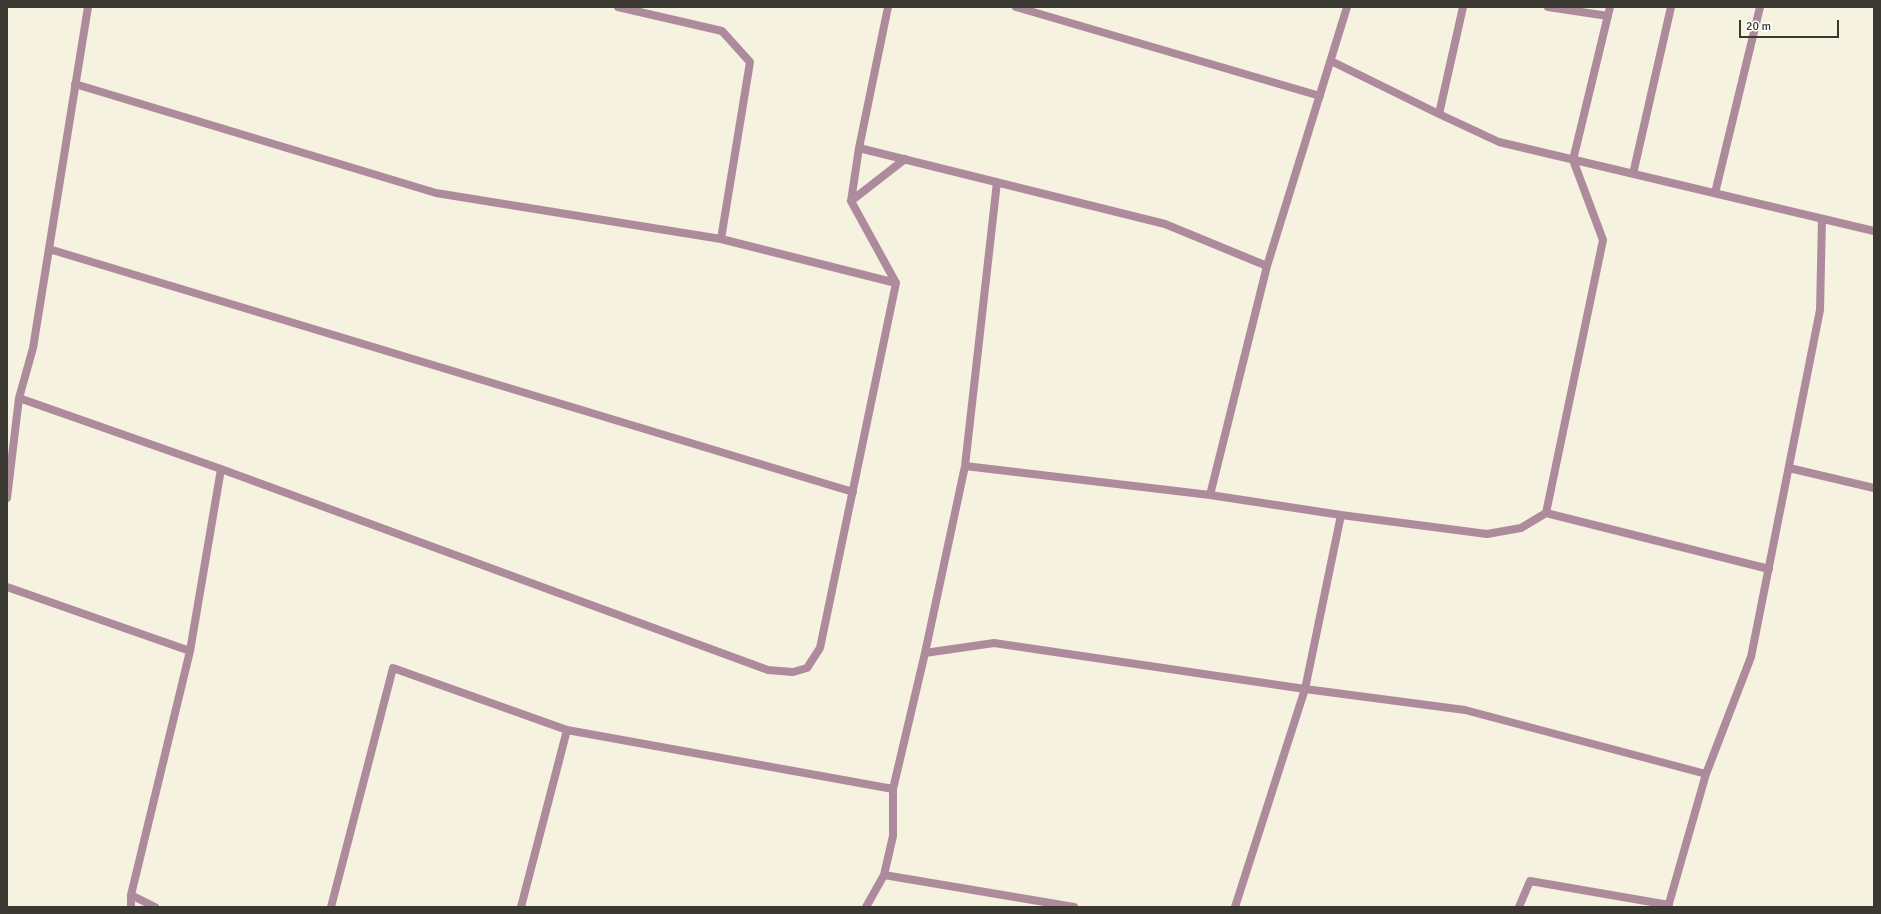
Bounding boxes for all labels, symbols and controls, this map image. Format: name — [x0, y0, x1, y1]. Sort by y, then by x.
scale bar — [1741, 12, 1841, 38]
text: 20 m — [1746, 19, 1771, 34]

